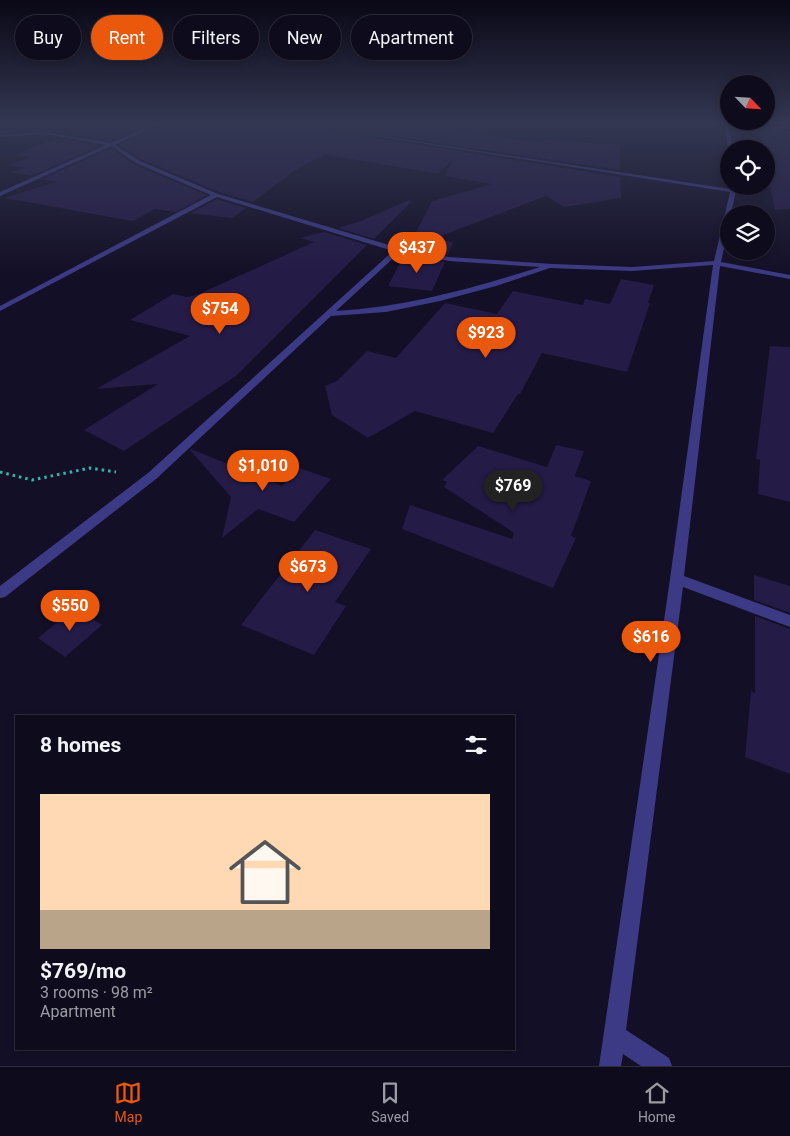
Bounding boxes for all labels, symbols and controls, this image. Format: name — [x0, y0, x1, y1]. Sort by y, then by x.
chip: Buy — [15, 15, 81, 60]
chip: Rent — [91, 15, 163, 60]
chip: Filters — [173, 15, 259, 60]
chip: New — [269, 15, 341, 60]
chip: Apartment — [351, 15, 472, 60]
north arrow — [720, 75, 775, 130]
map controls — [720, 75, 775, 260]
button: locate — [720, 140, 775, 195]
button: layers — [720, 205, 775, 260]
pin: $437 — [387, 232, 447, 274]
text: $437 — [399, 238, 435, 257]
pin: $754 — [190, 292, 250, 335]
text: $754 — [202, 299, 238, 318]
pin: $923 — [456, 316, 516, 359]
text: $923 — [468, 323, 504, 342]
pin: $1,010 — [222, 450, 304, 492]
text: $1,010 — [238, 456, 288, 475]
pin: $769 — [483, 470, 543, 512]
text: $769 — [495, 476, 531, 495]
pin: $673 — [278, 550, 338, 593]
text: $673 — [290, 557, 326, 576]
pin: $550 — [40, 590, 100, 632]
text: $550 — [52, 596, 88, 615]
pin: $616 — [621, 620, 681, 663]
text: $616 — [633, 627, 669, 646]
icon: filters — [462, 731, 490, 759]
text: 8 homes — [40, 733, 121, 757]
icon: home — [220, 827, 310, 917]
text: $769/mo — [40, 959, 126, 983]
text: 3 rooms · 98 m² — [40, 983, 153, 1002]
text: Apartment — [40, 1002, 116, 1021]
tab: Map — [114, 1079, 142, 1125]
tab: Saved — [371, 1079, 409, 1125]
tab: Home — [638, 1079, 676, 1125]

